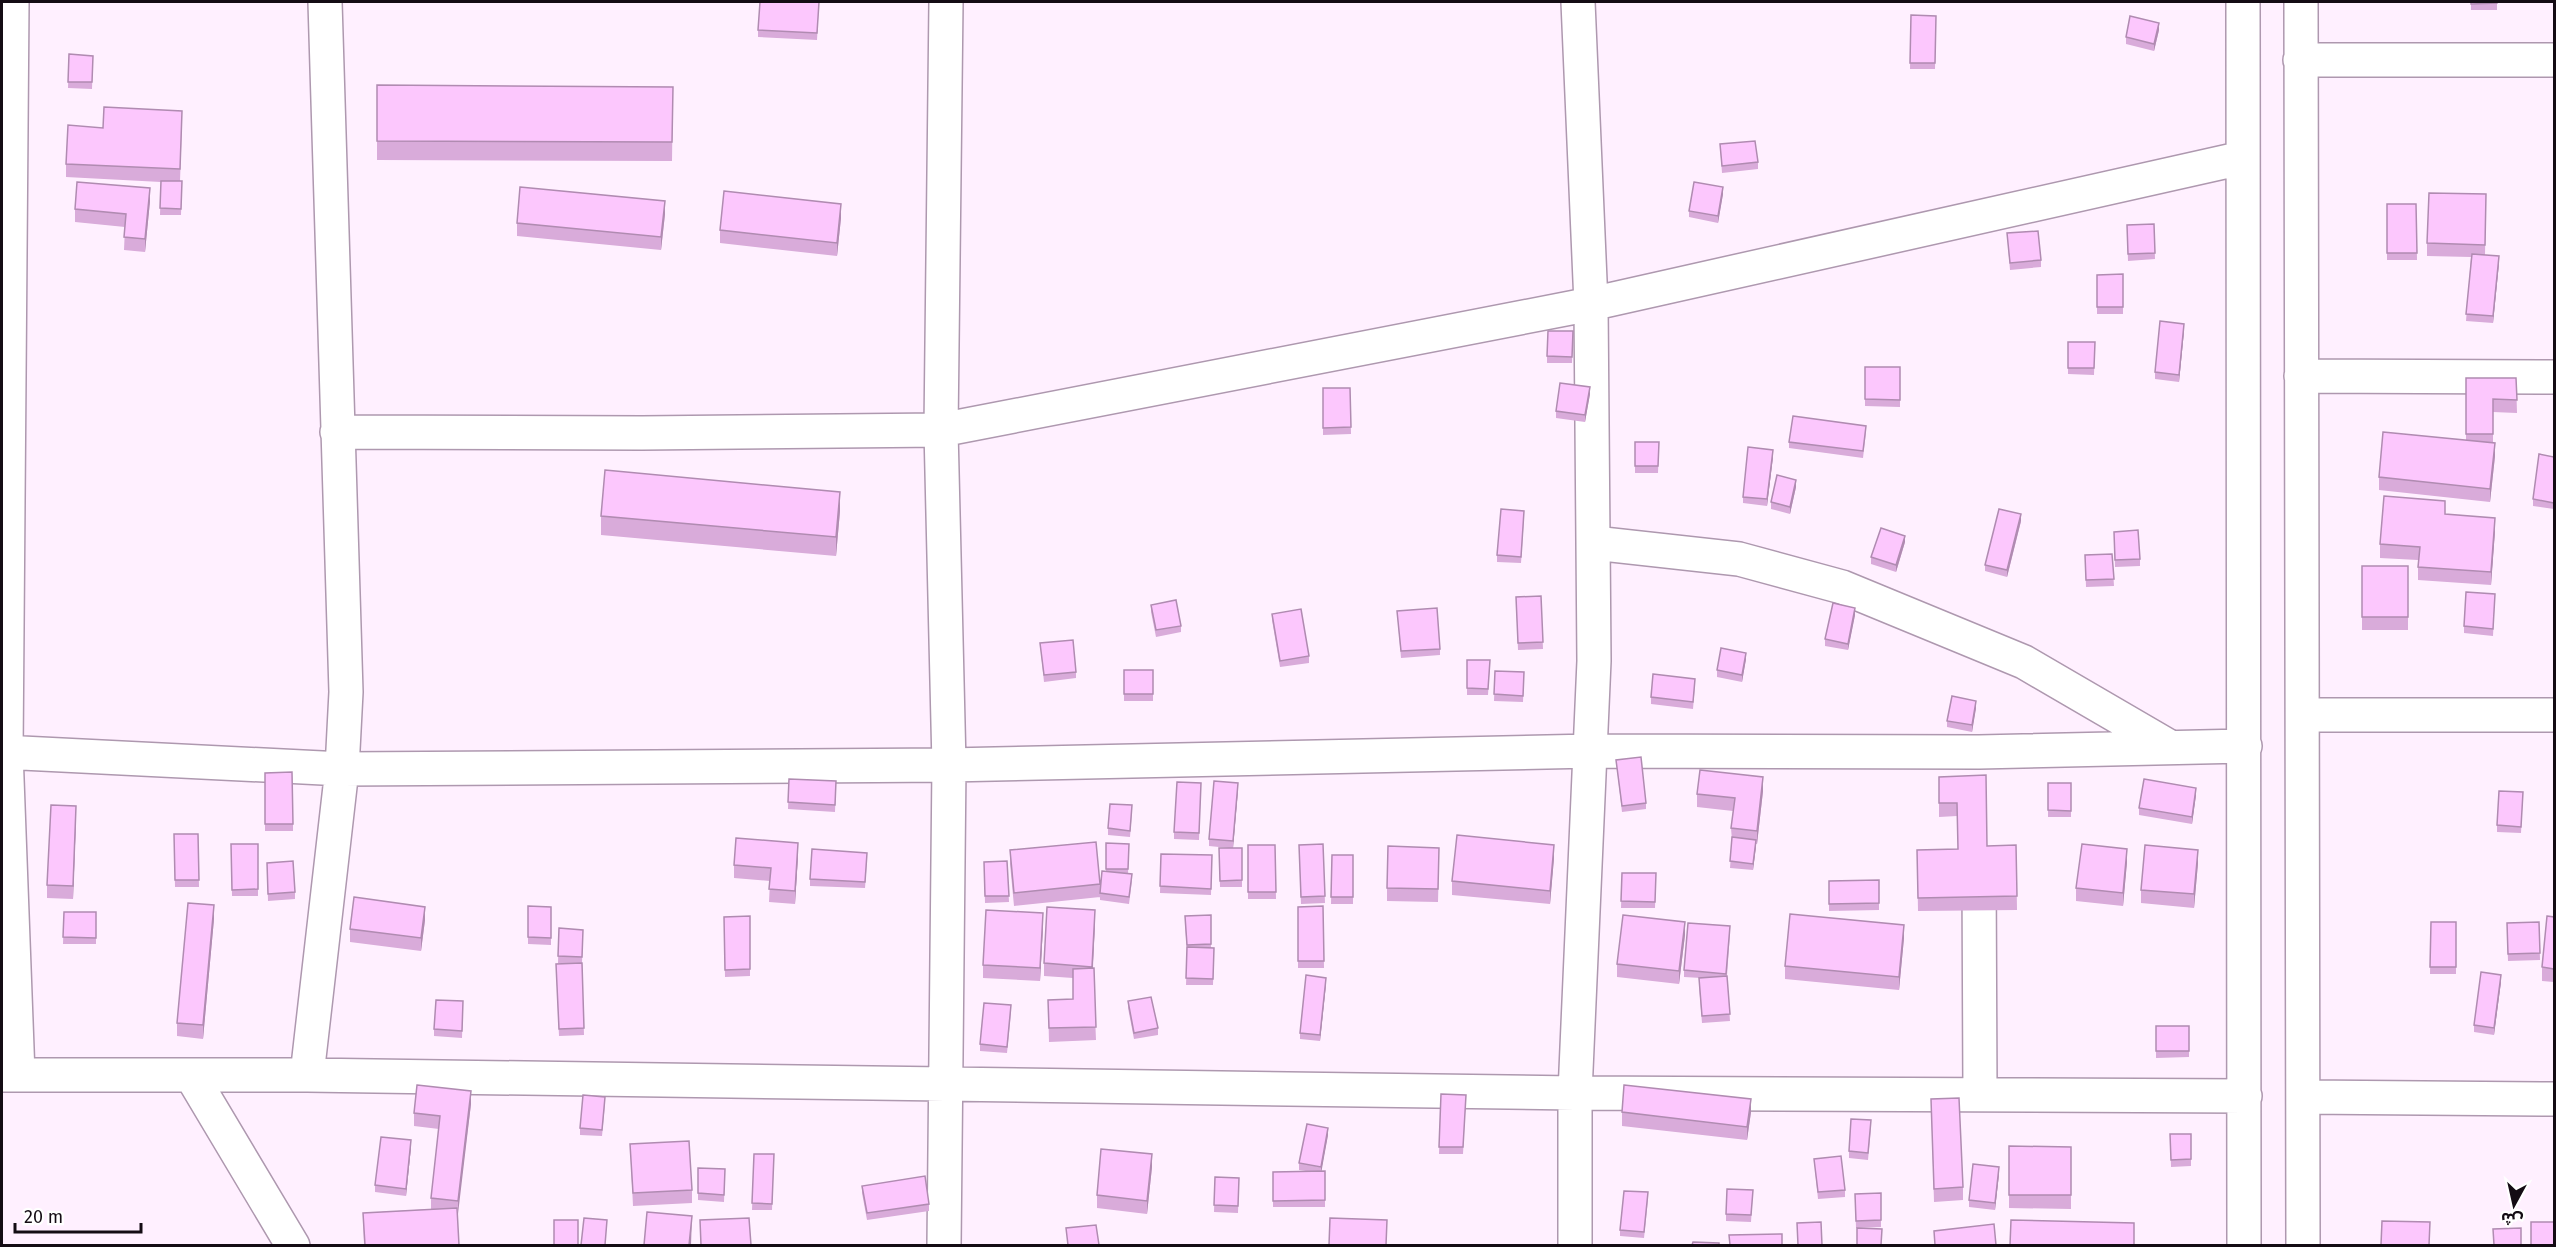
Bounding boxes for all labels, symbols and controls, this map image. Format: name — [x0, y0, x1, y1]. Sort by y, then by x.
north arrow — [2484, 1175, 2544, 1235]
scale bar — [15, 1196, 141, 1234]
text: 20 m — [24, 1206, 63, 1228]
text: ش — [2500, 1208, 2524, 1230]

